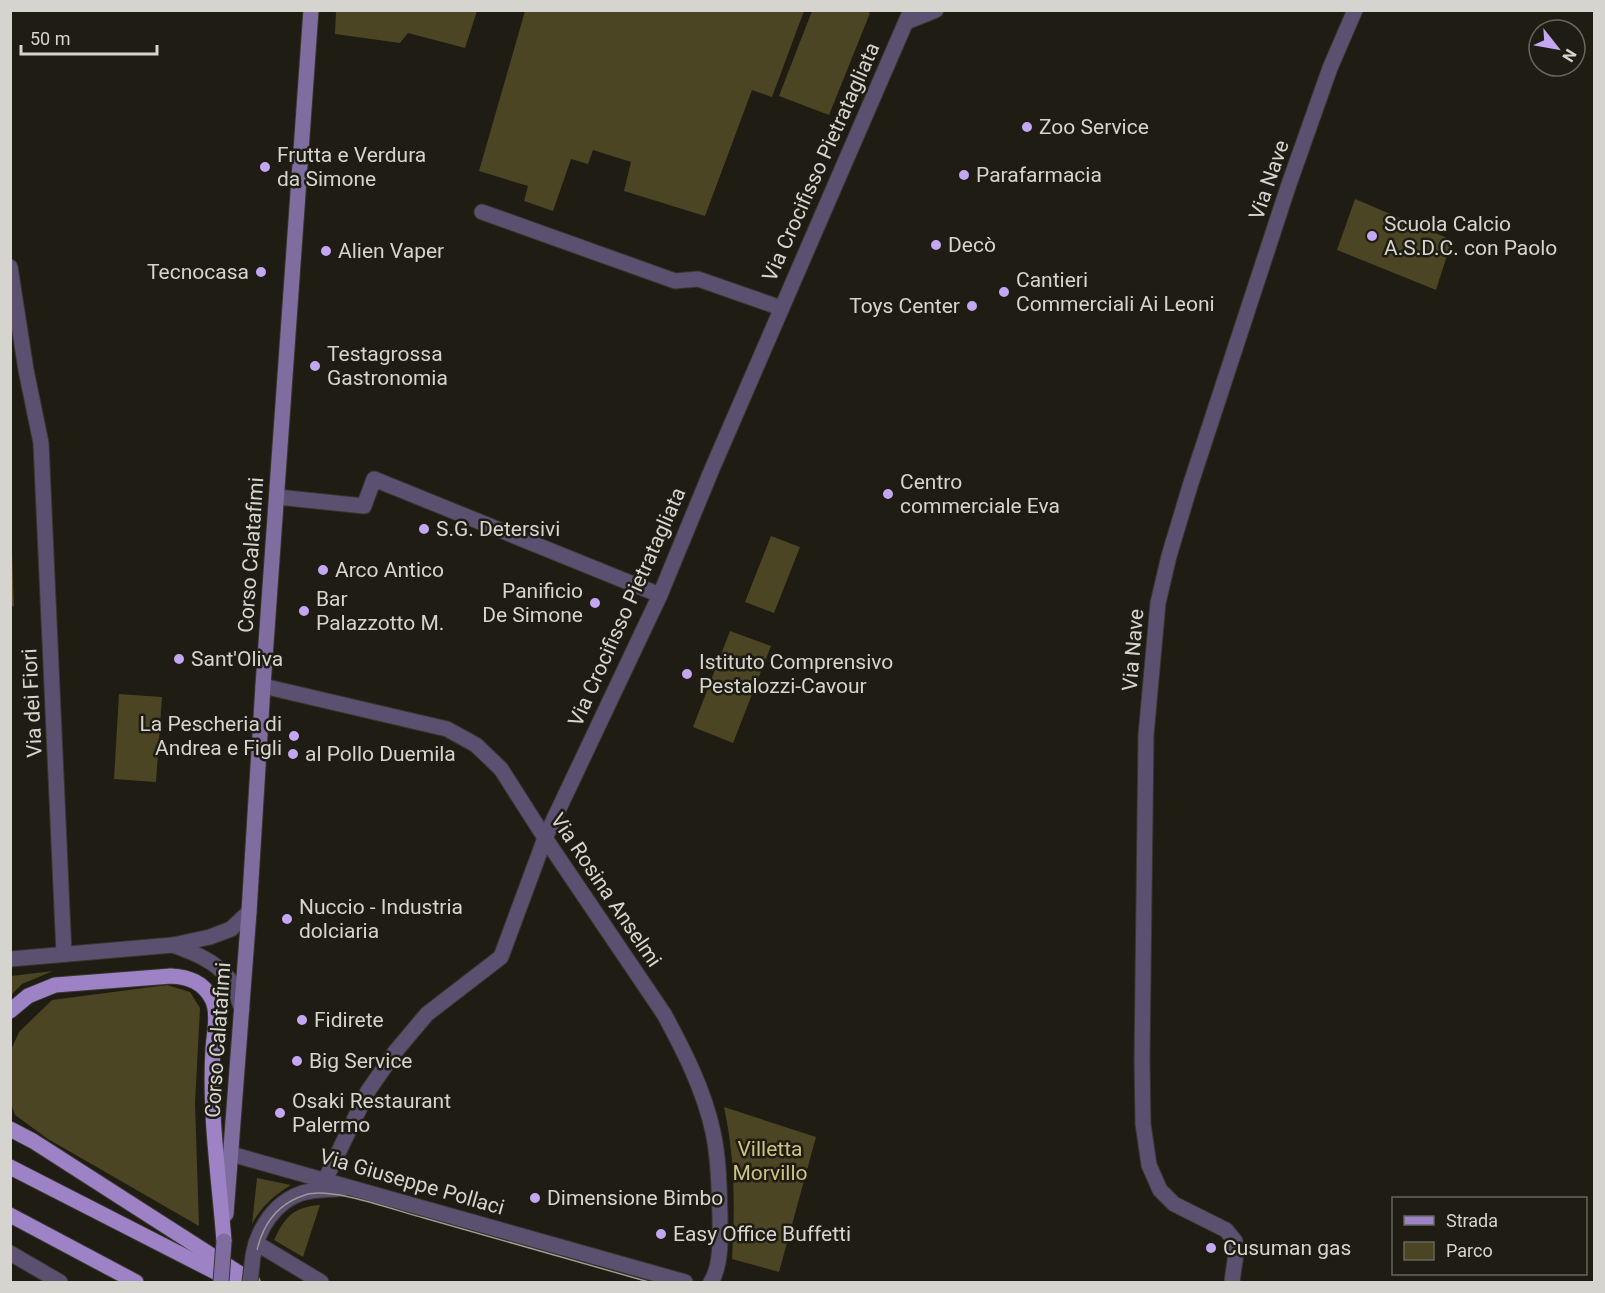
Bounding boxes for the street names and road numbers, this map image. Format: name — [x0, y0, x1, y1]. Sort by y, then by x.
street label: Via Crocifisso Pietratagliata — [757, 39, 885, 285]
street label: Via Nave — [1244, 137, 1294, 223]
street label: Corso Calatafimi — [234, 476, 268, 634]
street label: Via Crocifisso Pietratagliata — [563, 484, 691, 730]
street label: Via Nave — [1117, 608, 1149, 692]
street label: Via dei Fiori — [17, 648, 47, 758]
street label: Via Rosina Anselmi — [546, 809, 666, 971]
street label: Corso Calatafimi — [201, 961, 235, 1119]
street label: Via Giuseppe Pollaci — [317, 1144, 507, 1220]

